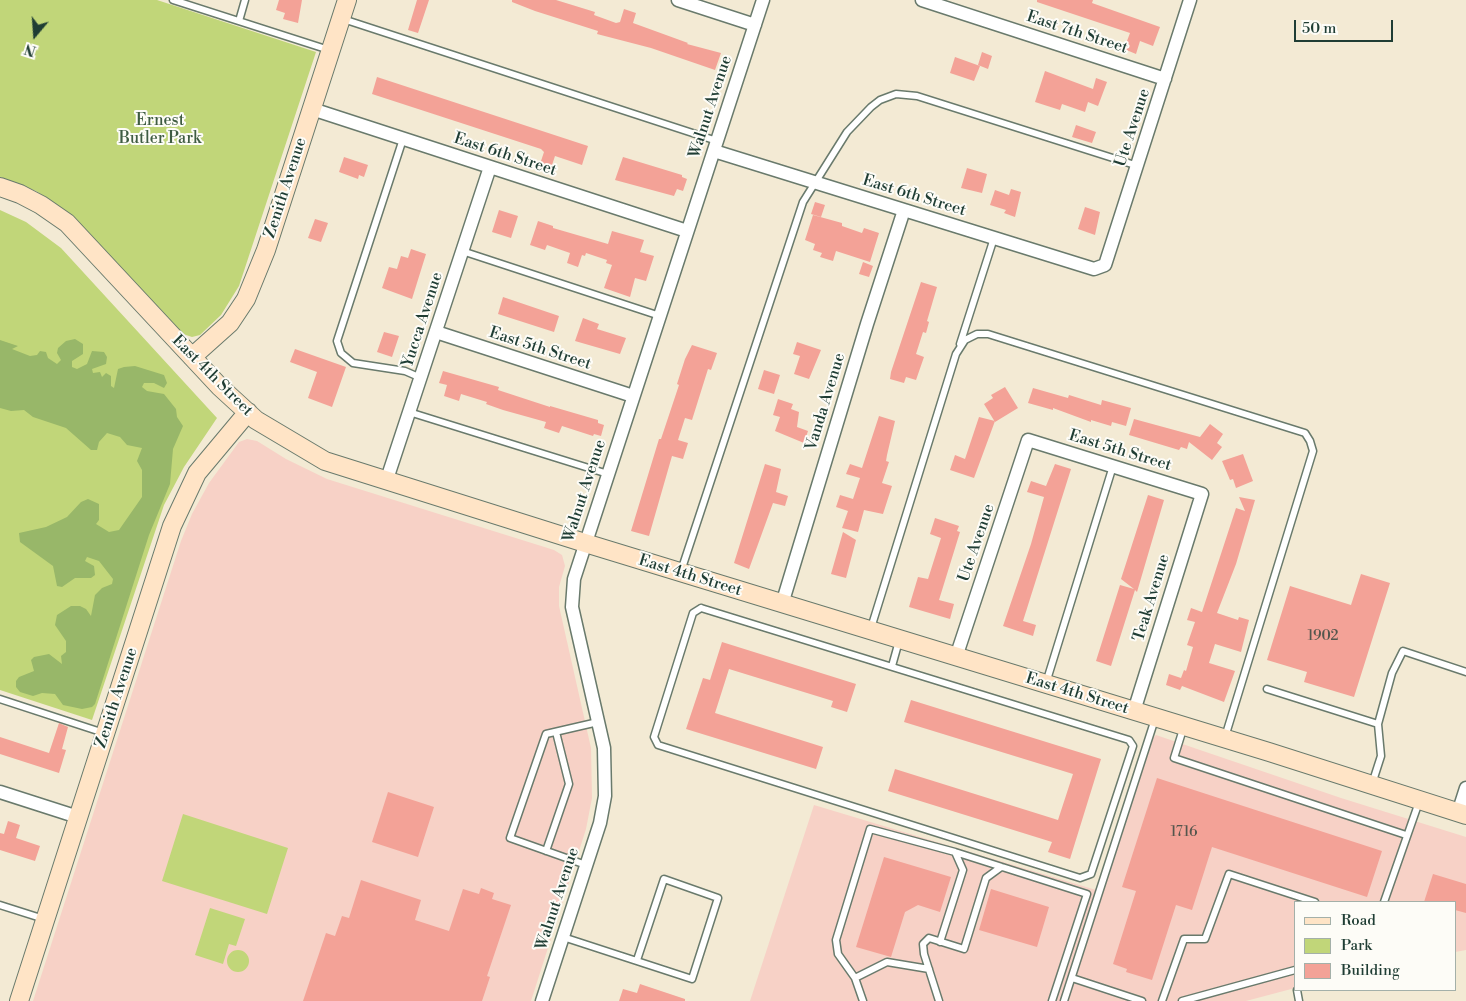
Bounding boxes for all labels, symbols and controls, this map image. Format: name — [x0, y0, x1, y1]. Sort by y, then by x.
street label: East 7th Street — [1024, 8, 1130, 58]
north arrow — [10, 10, 60, 60]
scale bar — [1296, 10, 1395, 42]
text: 50 m — [1302, 19, 1336, 38]
text: N — [22, 39, 38, 60]
street label: Walnut Avenue — [685, 53, 737, 161]
street label: Ute Avenue — [1111, 86, 1155, 170]
park label: Ernest Butler Park — [119, 111, 201, 149]
street label: East 6th Street — [451, 129, 559, 181]
street label: Zenith Avenue — [261, 135, 311, 241]
street label: East 6th Street — [860, 171, 968, 221]
street label: Yucca Avenue — [399, 270, 447, 370]
street label: East 5th Street — [487, 323, 593, 375]
street label: East 4th Street — [167, 331, 257, 421]
street label: Vanda Avenue — [802, 351, 850, 453]
street label: East 5th Street — [1066, 426, 1174, 476]
street label: Walnut Avenue — [559, 437, 611, 545]
street label: Ute Avenue — [955, 501, 999, 585]
street label: East 4th Street — [636, 551, 744, 601]
street label: Teak Avenue — [1130, 552, 1174, 644]
house number: 1902 — [1307, 629, 1339, 645]
street label: Zenith Avenue — [92, 645, 142, 751]
street label: East 4th Street — [1023, 669, 1131, 719]
house number: 1716 — [1171, 825, 1197, 841]
street label: Walnut Avenue — [532, 845, 584, 953]
legend — [1294, 901, 1456, 991]
text: Road — [1341, 911, 1376, 930]
text: Park — [1341, 936, 1372, 955]
text: Building — [1341, 961, 1400, 980]

